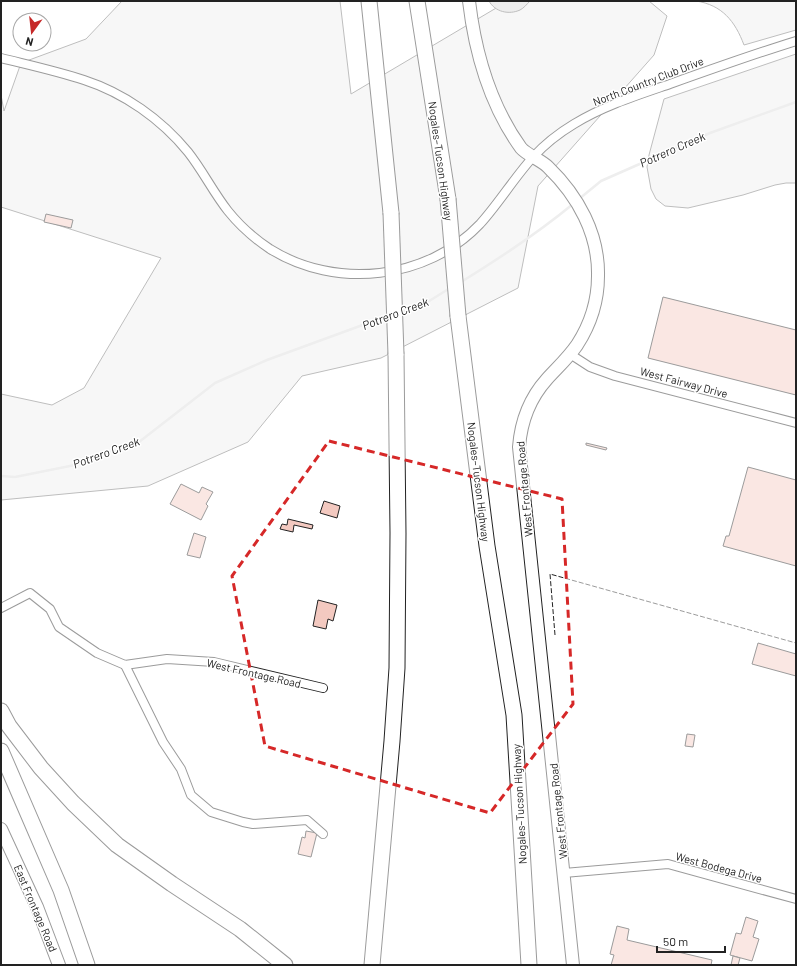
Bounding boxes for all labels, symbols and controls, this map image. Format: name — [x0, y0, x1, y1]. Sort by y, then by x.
north arrow — [12, 12, 52, 52]
text: N — [24, 35, 35, 49]
street label: North Country Club Drive — [591, 54, 705, 108]
street label: Nogales–Tucson Highway — [426, 100, 456, 222]
water label: Potrero Creek — [637, 128, 707, 170]
water label: Potrero Creek — [360, 294, 430, 332]
street label: West Fairway Drive — [639, 364, 729, 400]
street label: Nogales–Tucson Highway — [465, 421, 493, 543]
water label: Potrero Creek — [71, 433, 141, 471]
street label: West Frontage Road — [513, 440, 535, 538]
street label: West Frontage Road — [206, 656, 302, 690]
street label: Nogales–Tucson Highway — [509, 744, 529, 864]
street label: West Frontage Road — [547, 762, 569, 860]
street label: West Bodega Drive — [674, 849, 764, 885]
street label: East Frontage Road — [12, 862, 60, 954]
scale bar — [657, 928, 725, 954]
text: 50 m — [663, 934, 688, 948]

